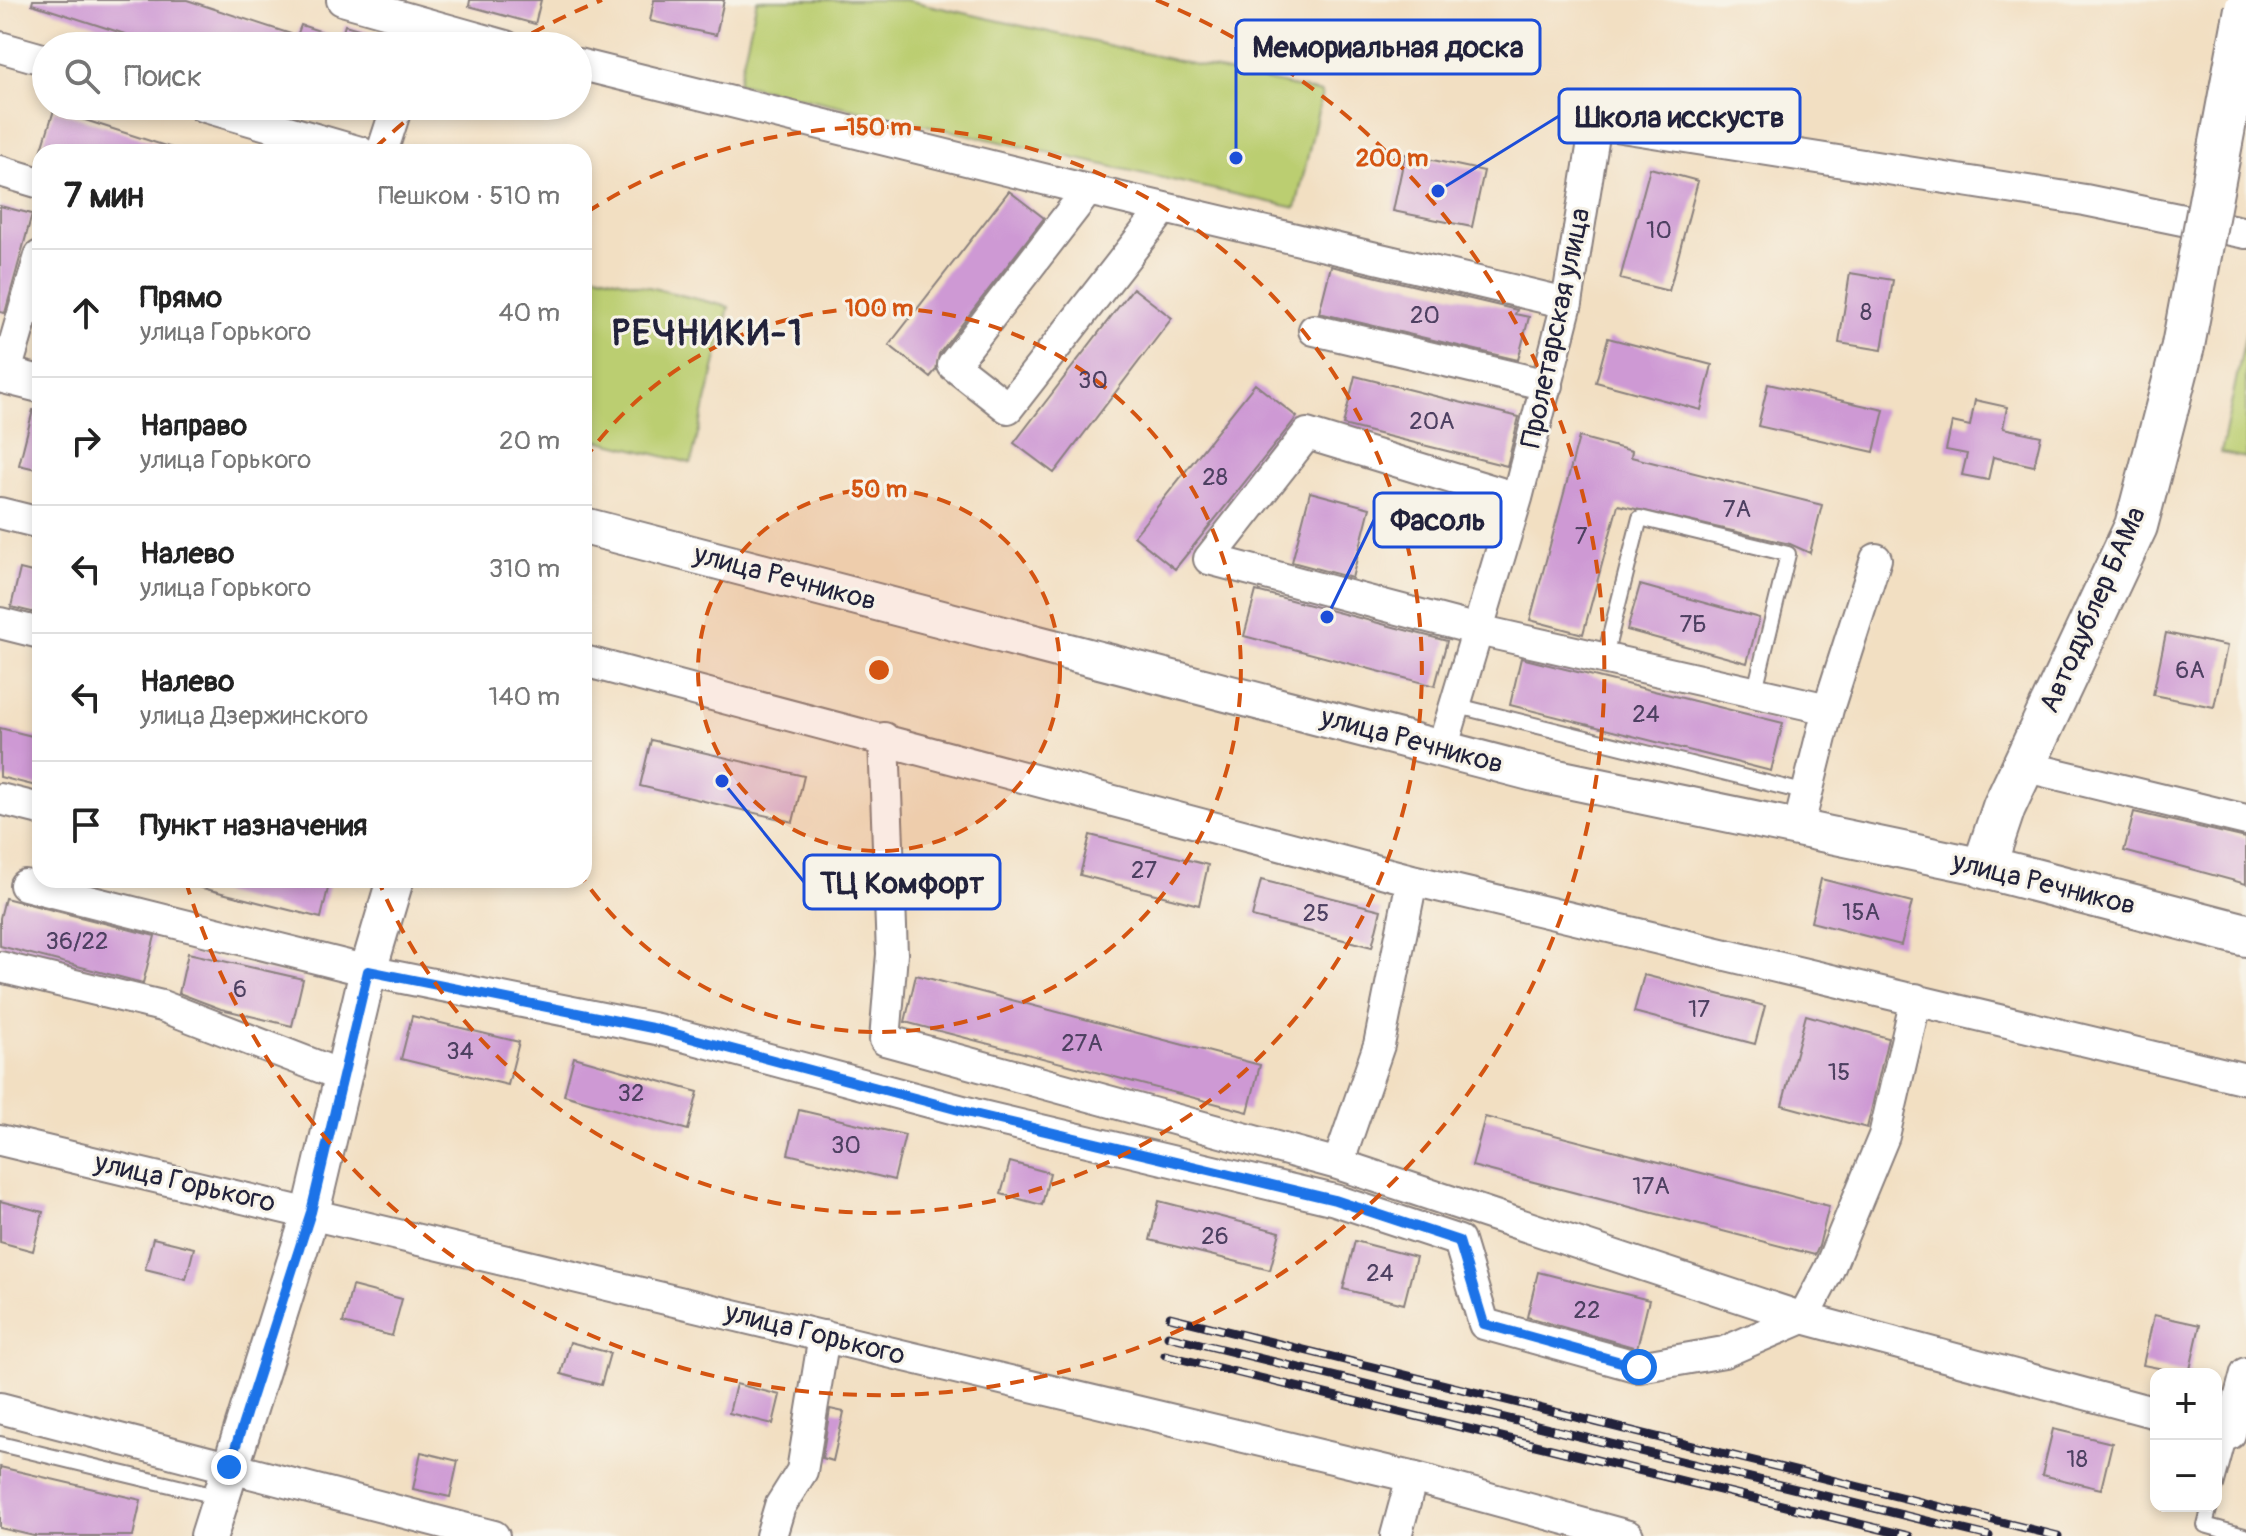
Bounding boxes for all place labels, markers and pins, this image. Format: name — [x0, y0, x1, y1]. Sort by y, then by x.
callout: Мемориальная доска — [1236, 20, 1540, 74]
callout: Школа исскуств — [1559, 89, 1800, 143]
callout: Фасоль — [1374, 493, 1501, 547]
centre of rings — [865, 656, 893, 684]
callout: ТЦ Комфорт — [804, 855, 1000, 909]

